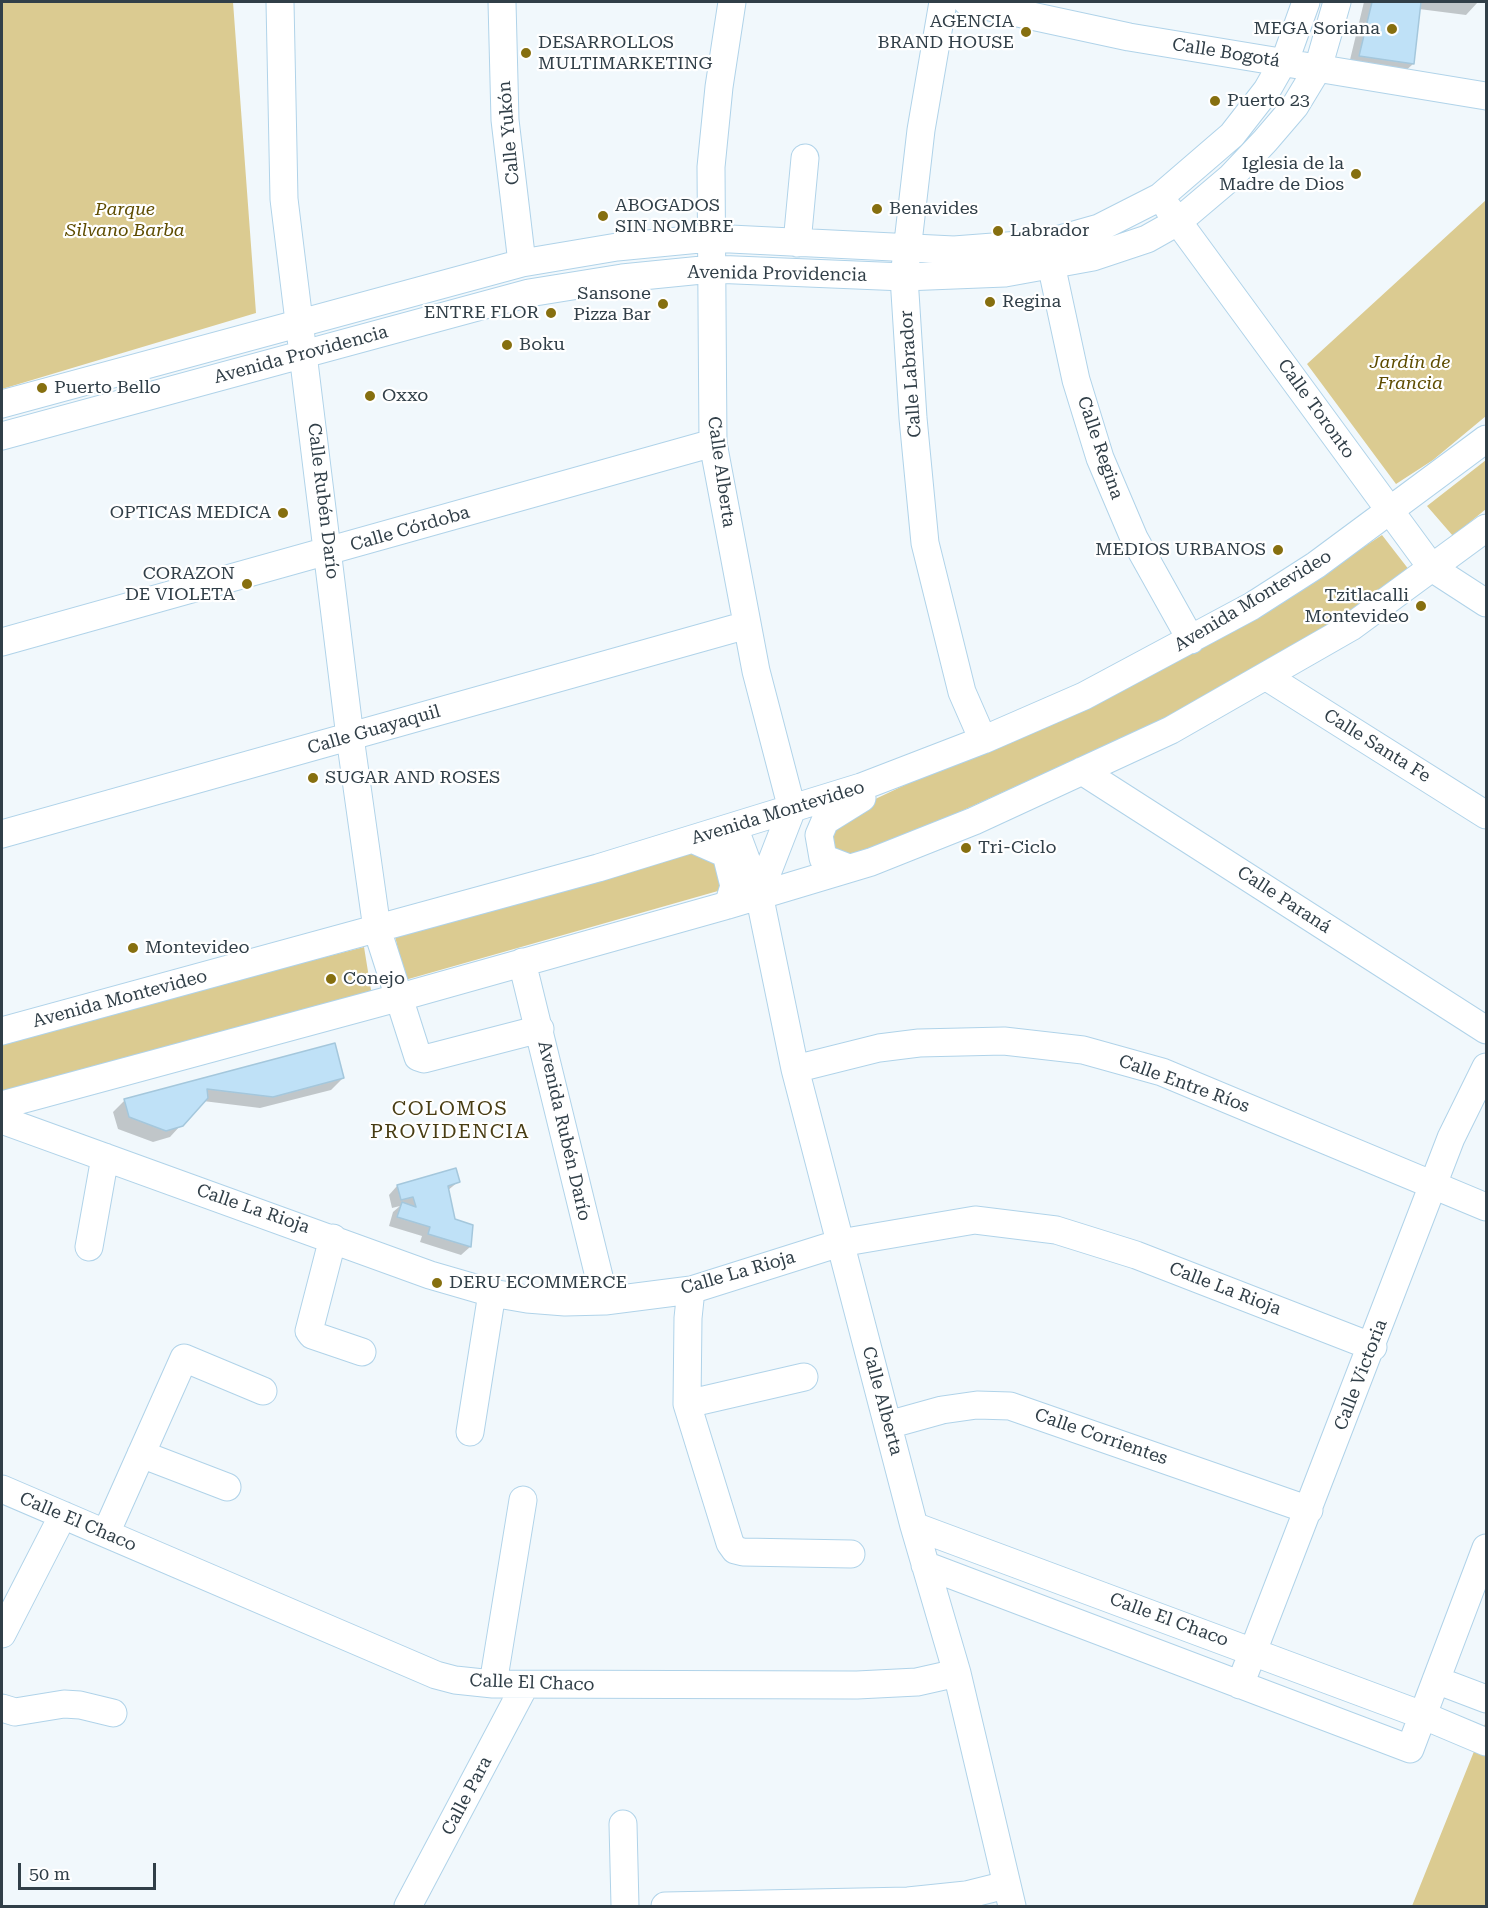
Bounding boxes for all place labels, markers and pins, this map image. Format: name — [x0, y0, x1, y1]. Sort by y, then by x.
place label: AGENCIA BRAND HOUSE — [878, 11, 1014, 54]
place label: MEGA Soriana — [1253, 18, 1380, 40]
marker: MEGA Soriana — [1385, 22, 1399, 36]
marker: AGENCIA BRAND HOUSE — [1019, 25, 1033, 39]
place label: DESARROLLOS MULTIMARKETING — [538, 32, 712, 74]
marker: DESARROLLOS MULTIMARKETING — [519, 46, 533, 60]
place label: Puerto 23 — [1227, 90, 1310, 112]
marker: Puerto 23 — [1208, 94, 1222, 108]
place label: Iglesia de la Madre de Dios — [1219, 153, 1344, 195]
marker: Iglesia de la Madre de Dios — [1349, 167, 1363, 181]
place label: ABOGADOS SIN NOMBRE — [615, 195, 734, 238]
place label: Benavides — [889, 198, 978, 220]
marker: Benavides — [870, 202, 884, 216]
marker: ABOGADOS SIN NOMBRE — [596, 209, 610, 223]
place label: Labrador — [1010, 220, 1089, 242]
marker: Labrador — [991, 224, 1005, 238]
place label: Sansone Pizza Bar — [573, 283, 651, 326]
place label: Regina — [1002, 291, 1061, 313]
marker: Regina — [983, 295, 997, 309]
marker: Sansone Pizza Bar — [656, 297, 670, 311]
place label: ENTRE FLOR — [424, 302, 539, 324]
marker: ENTRE FLOR — [544, 306, 558, 320]
place label: Boku — [519, 334, 565, 356]
marker: Boku — [500, 338, 514, 352]
place label: Puerto Bello — [54, 377, 161, 399]
marker: Puerto Bello — [35, 381, 49, 395]
place label: Oxxo — [382, 385, 428, 407]
marker: Oxxo — [363, 389, 377, 403]
place label: OPTICAS MEDICA — [110, 502, 271, 524]
marker: OPTICAS MEDICA — [276, 506, 290, 520]
place label: MEDIOS URBANOS — [1095, 539, 1266, 561]
marker: MEDIOS URBANOS — [1271, 543, 1285, 557]
place label: CORAZON DE VIOLETA — [125, 563, 235, 606]
marker: CORAZON DE VIOLETA — [240, 577, 254, 591]
place label: Tzitlacalli Montevideo — [1304, 585, 1409, 628]
marker: Tzitlacalli Montevideo — [1414, 599, 1428, 613]
place label: SUGAR AND ROSES — [325, 767, 500, 789]
marker: SUGAR AND ROSES — [306, 771, 320, 785]
place label: Tri-Ciclo — [978, 837, 1056, 859]
marker: Tri-Ciclo — [959, 841, 973, 855]
place label: Montevideo — [145, 937, 250, 959]
marker: Montevideo — [126, 941, 140, 955]
place label: Conejo — [343, 968, 405, 990]
marker: Conejo — [324, 972, 338, 986]
place label: DERU ECOMMERCE — [449, 1272, 627, 1294]
marker: DERU ECOMMERCE — [430, 1276, 444, 1290]

